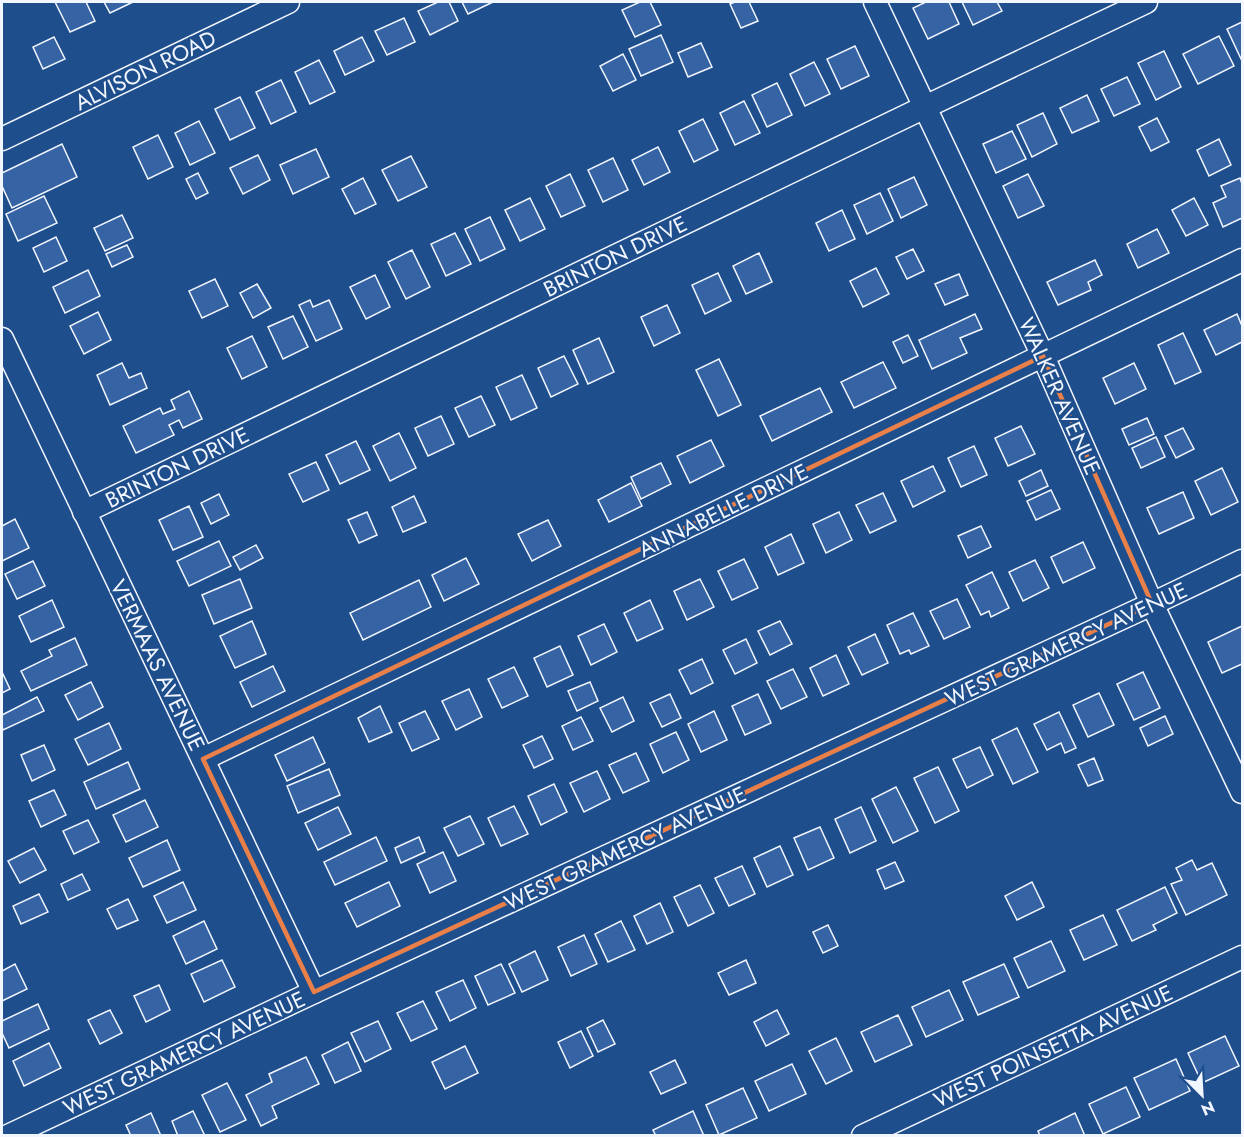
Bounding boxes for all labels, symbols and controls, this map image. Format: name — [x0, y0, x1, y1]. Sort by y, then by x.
street label: ALVISON ROAD — [69, 22, 221, 118]
street label: BRINTON DRIVE — [538, 207, 692, 305]
street label: WALKER AVENUE — [1011, 312, 1109, 480]
street label: BRINTON DRIVE — [100, 418, 254, 516]
street label: ANNABELLE DRIVE — [633, 455, 813, 565]
street label: VERMAAS AVENUE — [103, 574, 213, 756]
street label: WEST GRAMERCY AVENUE — [940, 574, 1192, 714]
street label: WEST GRAMERCY AVENUE — [499, 778, 751, 918]
street label: WEST POINSETTA AVENUE — [928, 976, 1178, 1116]
street label: WEST GRAMERCY AVENUE — [58, 983, 310, 1123]
north arrow — [1172, 1065, 1232, 1125]
text: N — [1197, 1095, 1218, 1121]

